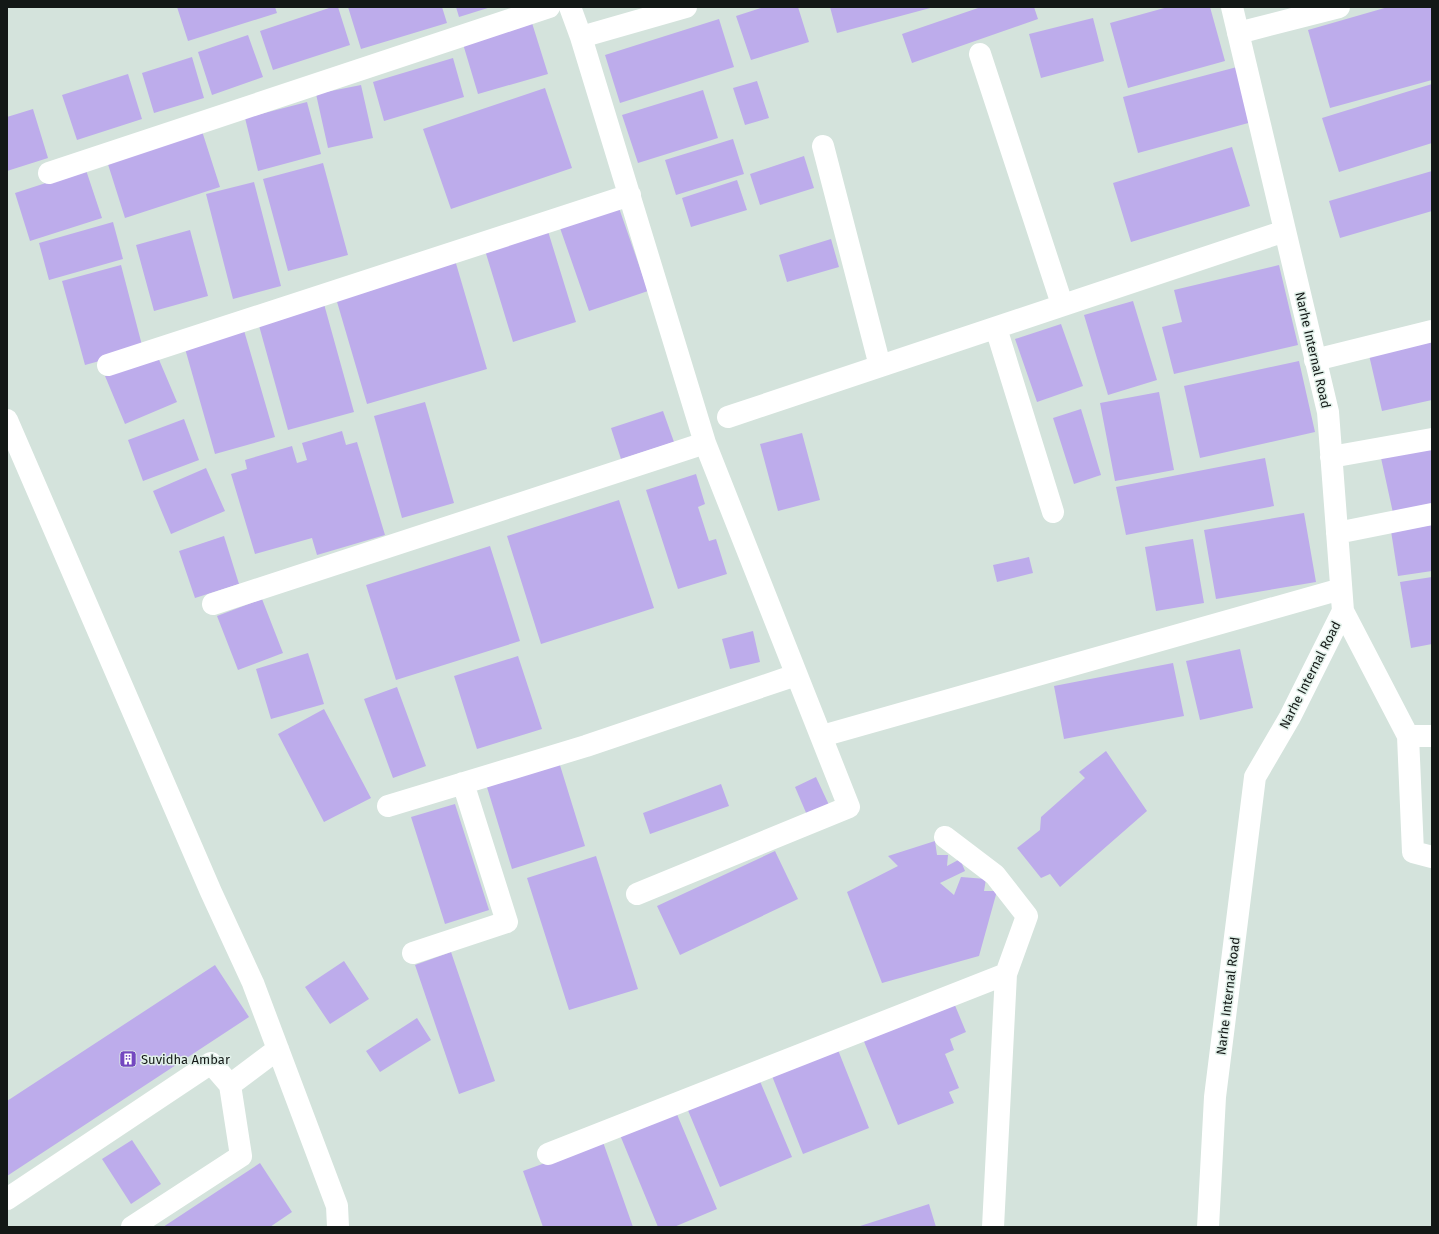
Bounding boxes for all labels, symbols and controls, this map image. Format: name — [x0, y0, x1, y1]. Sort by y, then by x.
street label: Narhe Internal Road — [1292, 290, 1334, 410]
street label: Narhe Internal Road — [1276, 619, 1344, 731]
street label: Narhe Internal Road — [1213, 936, 1243, 1056]
building icon: Suvidha Ambar — [118, 1049, 138, 1069]
place label: Suvidha Ambar — [141, 1052, 230, 1067]

